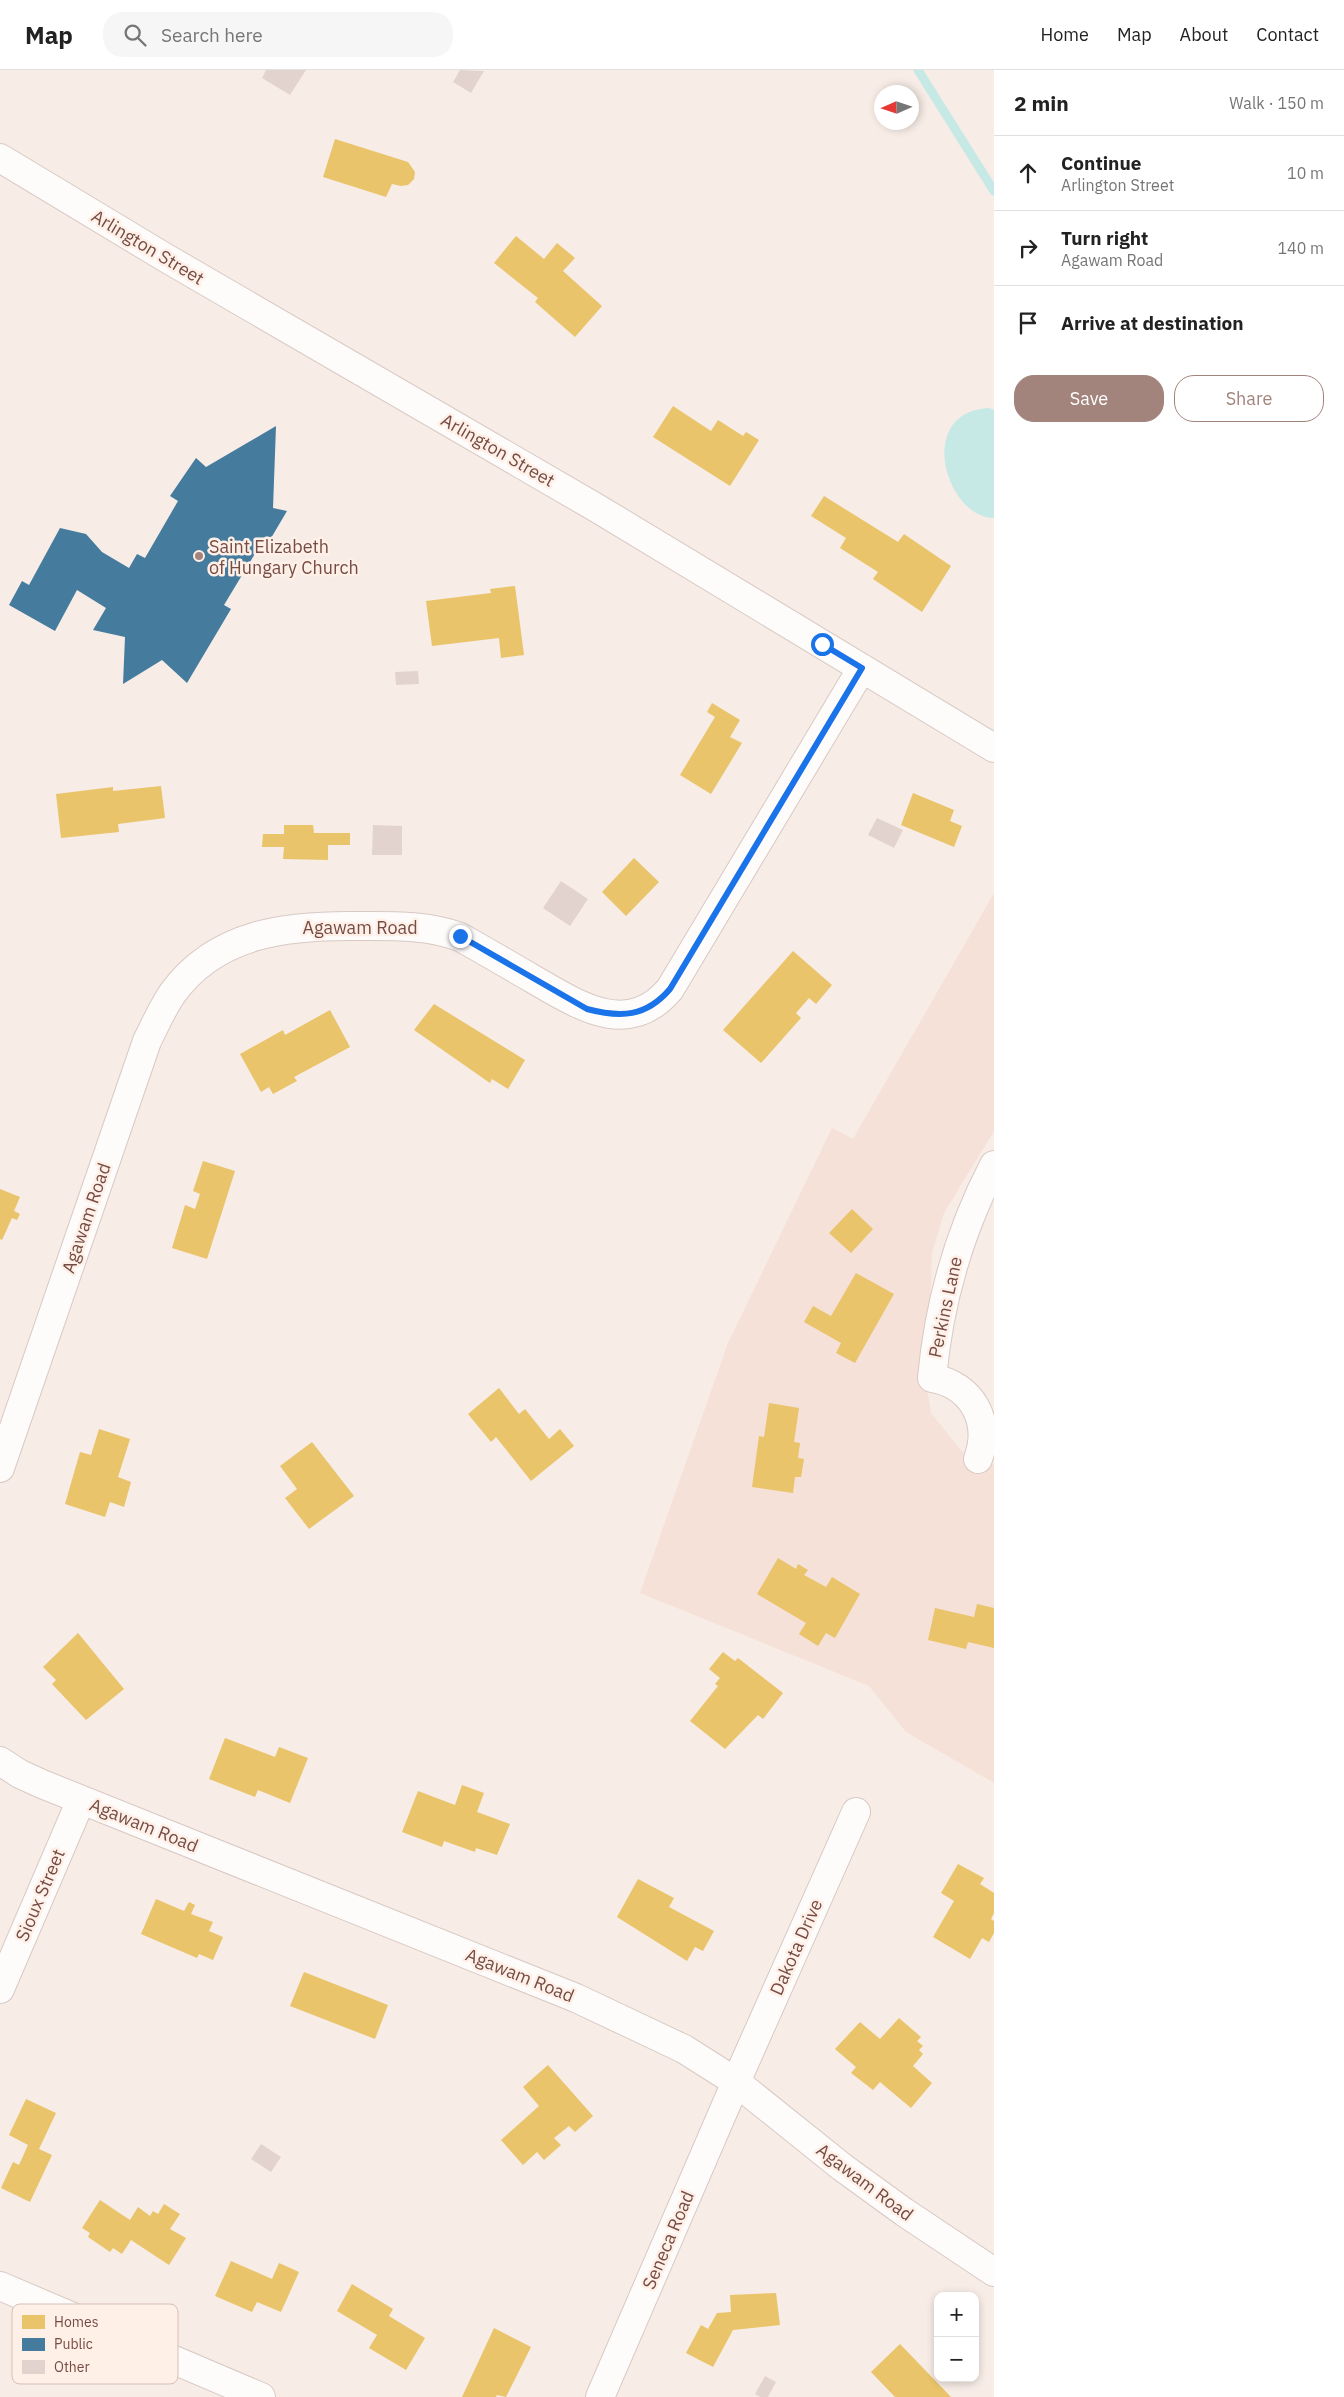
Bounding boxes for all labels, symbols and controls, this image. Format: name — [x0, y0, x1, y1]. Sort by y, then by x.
search box — [103, 12, 453, 57]
text: Map — [25, 19, 73, 51]
icon: search — [121, 21, 149, 49]
text: Search here — [161, 23, 263, 47]
text: Home — [1041, 23, 1089, 46]
text: Map — [1117, 23, 1152, 46]
text: About — [1180, 23, 1228, 46]
text: Contact — [1256, 23, 1319, 46]
north arrow — [874, 85, 919, 130]
text: 2 min — [1014, 89, 1069, 117]
text: Walk · 150 m — [1229, 93, 1324, 113]
text: Continue — [1061, 151, 1141, 175]
icon: ahead — [1014, 159, 1042, 187]
text: 10 m — [1287, 163, 1324, 183]
text: Arlington Street — [1061, 175, 1174, 195]
street label: Arlington Street — [87, 204, 209, 290]
text: Turn right — [1061, 226, 1148, 250]
icon: right — [1014, 234, 1042, 262]
text: 140 m — [1277, 238, 1324, 258]
text: Agawam Road — [1061, 250, 1163, 270]
icon: arrive — [1014, 309, 1042, 337]
text: Arrive at destination — [1061, 311, 1244, 335]
button: Save — [1014, 375, 1164, 422]
button: Share — [1174, 375, 1324, 422]
street label: Arlington Street — [437, 408, 559, 492]
place label: Saint Elizabeth of Hungary Church — [209, 535, 359, 579]
marker: Saint Elizabeth of Hungary Church — [193, 550, 205, 562]
route start — [811, 633, 834, 656]
street label: Agawam Road — [302, 916, 418, 939]
route end — [449, 925, 472, 948]
street label: Agawam Road — [56, 1160, 116, 1276]
street label: Perkins Lane — [923, 1254, 967, 1360]
street label: Agawam Road — [86, 1793, 202, 1857]
street label: Sioux Street — [10, 1845, 70, 1945]
street label: Dakota Drive — [765, 1895, 827, 1999]
street label: Agawam Road — [462, 1943, 578, 2007]
street label: Agawam Road — [812, 2138, 918, 2226]
street label: Seneca Road — [637, 2187, 699, 2293]
map controls — [934, 2292, 979, 2382]
button: + — [934, 2292, 979, 2337]
legend — [12, 2304, 178, 2384]
text: Homes — [54, 2313, 99, 2331]
text: Public — [54, 2335, 93, 2353]
button: − — [934, 2337, 979, 2382]
text: Other — [54, 2358, 90, 2376]

